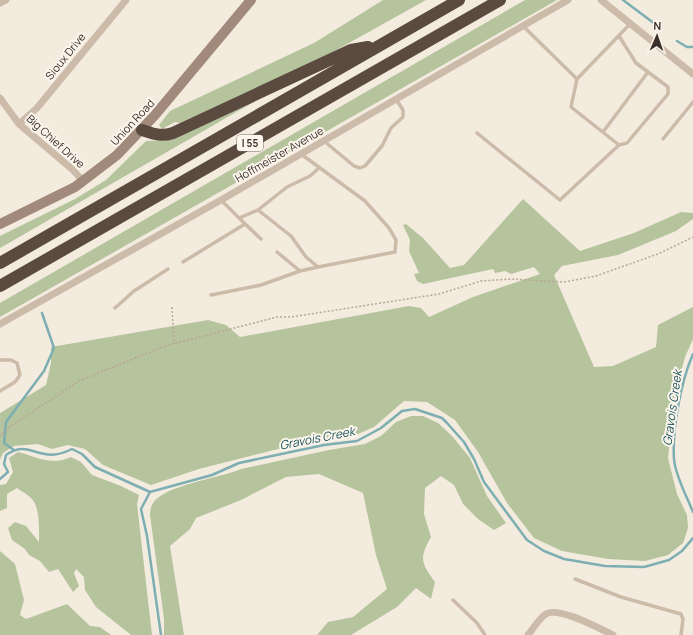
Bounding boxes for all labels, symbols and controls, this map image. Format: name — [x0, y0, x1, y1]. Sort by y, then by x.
north arrow — [637, 16, 677, 56]
text: N — [653, 18, 662, 33]
street label: Sioux Drive — [42, 29, 89, 83]
street label: Union Road — [107, 96, 157, 148]
street label: Big Chief Drive — [24, 111, 89, 171]
street label: Hoffmeister Avenue — [232, 122, 326, 185]
road number: I 55 — [237, 135, 263, 151]
water label: Gravois Creek — [658, 367, 686, 447]
water label: Gravois Creek — [278, 422, 358, 454]

